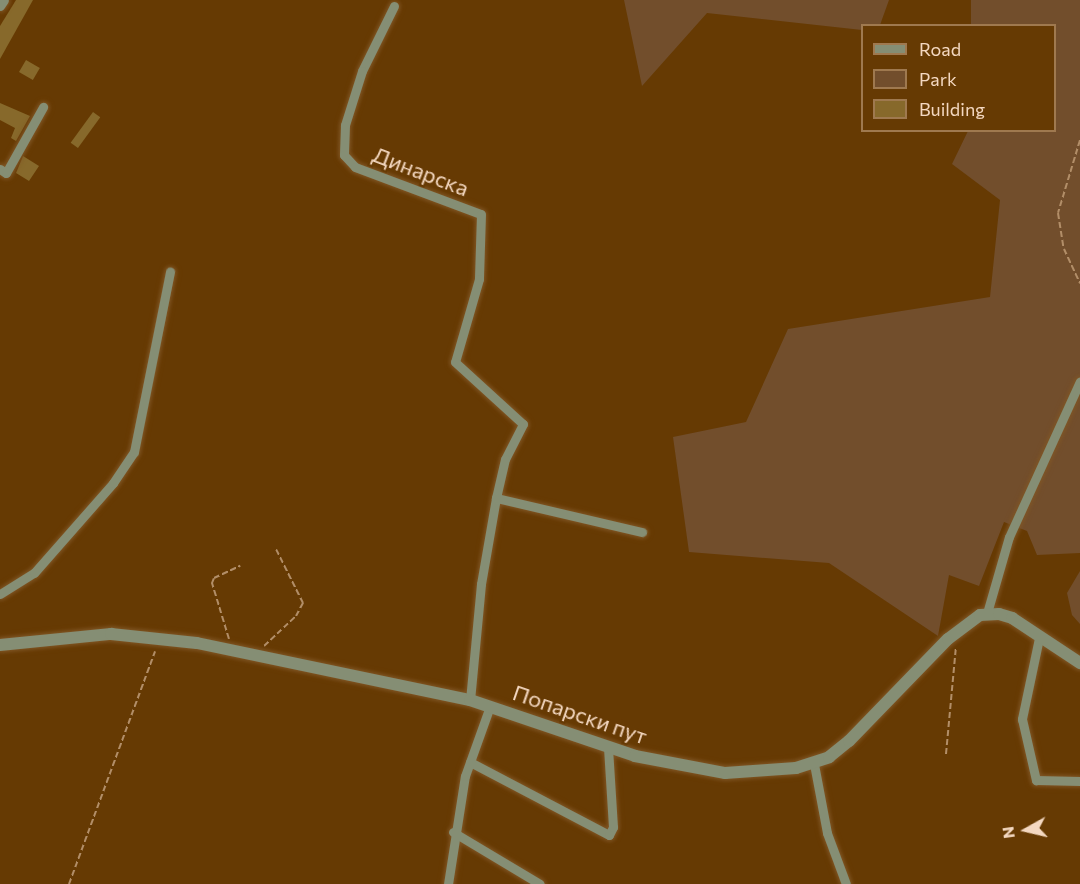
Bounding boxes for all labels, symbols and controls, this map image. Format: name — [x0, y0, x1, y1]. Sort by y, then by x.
legend — [861, 24, 1056, 132]
text: Road — [919, 38, 961, 60]
text: Park — [919, 68, 957, 90]
text: Building — [919, 98, 985, 120]
street label: Динарска — [369, 141, 473, 201]
street label: Попарски пут — [509, 679, 651, 749]
north arrow — [996, 800, 1056, 860]
text: N — [997, 825, 1018, 840]

